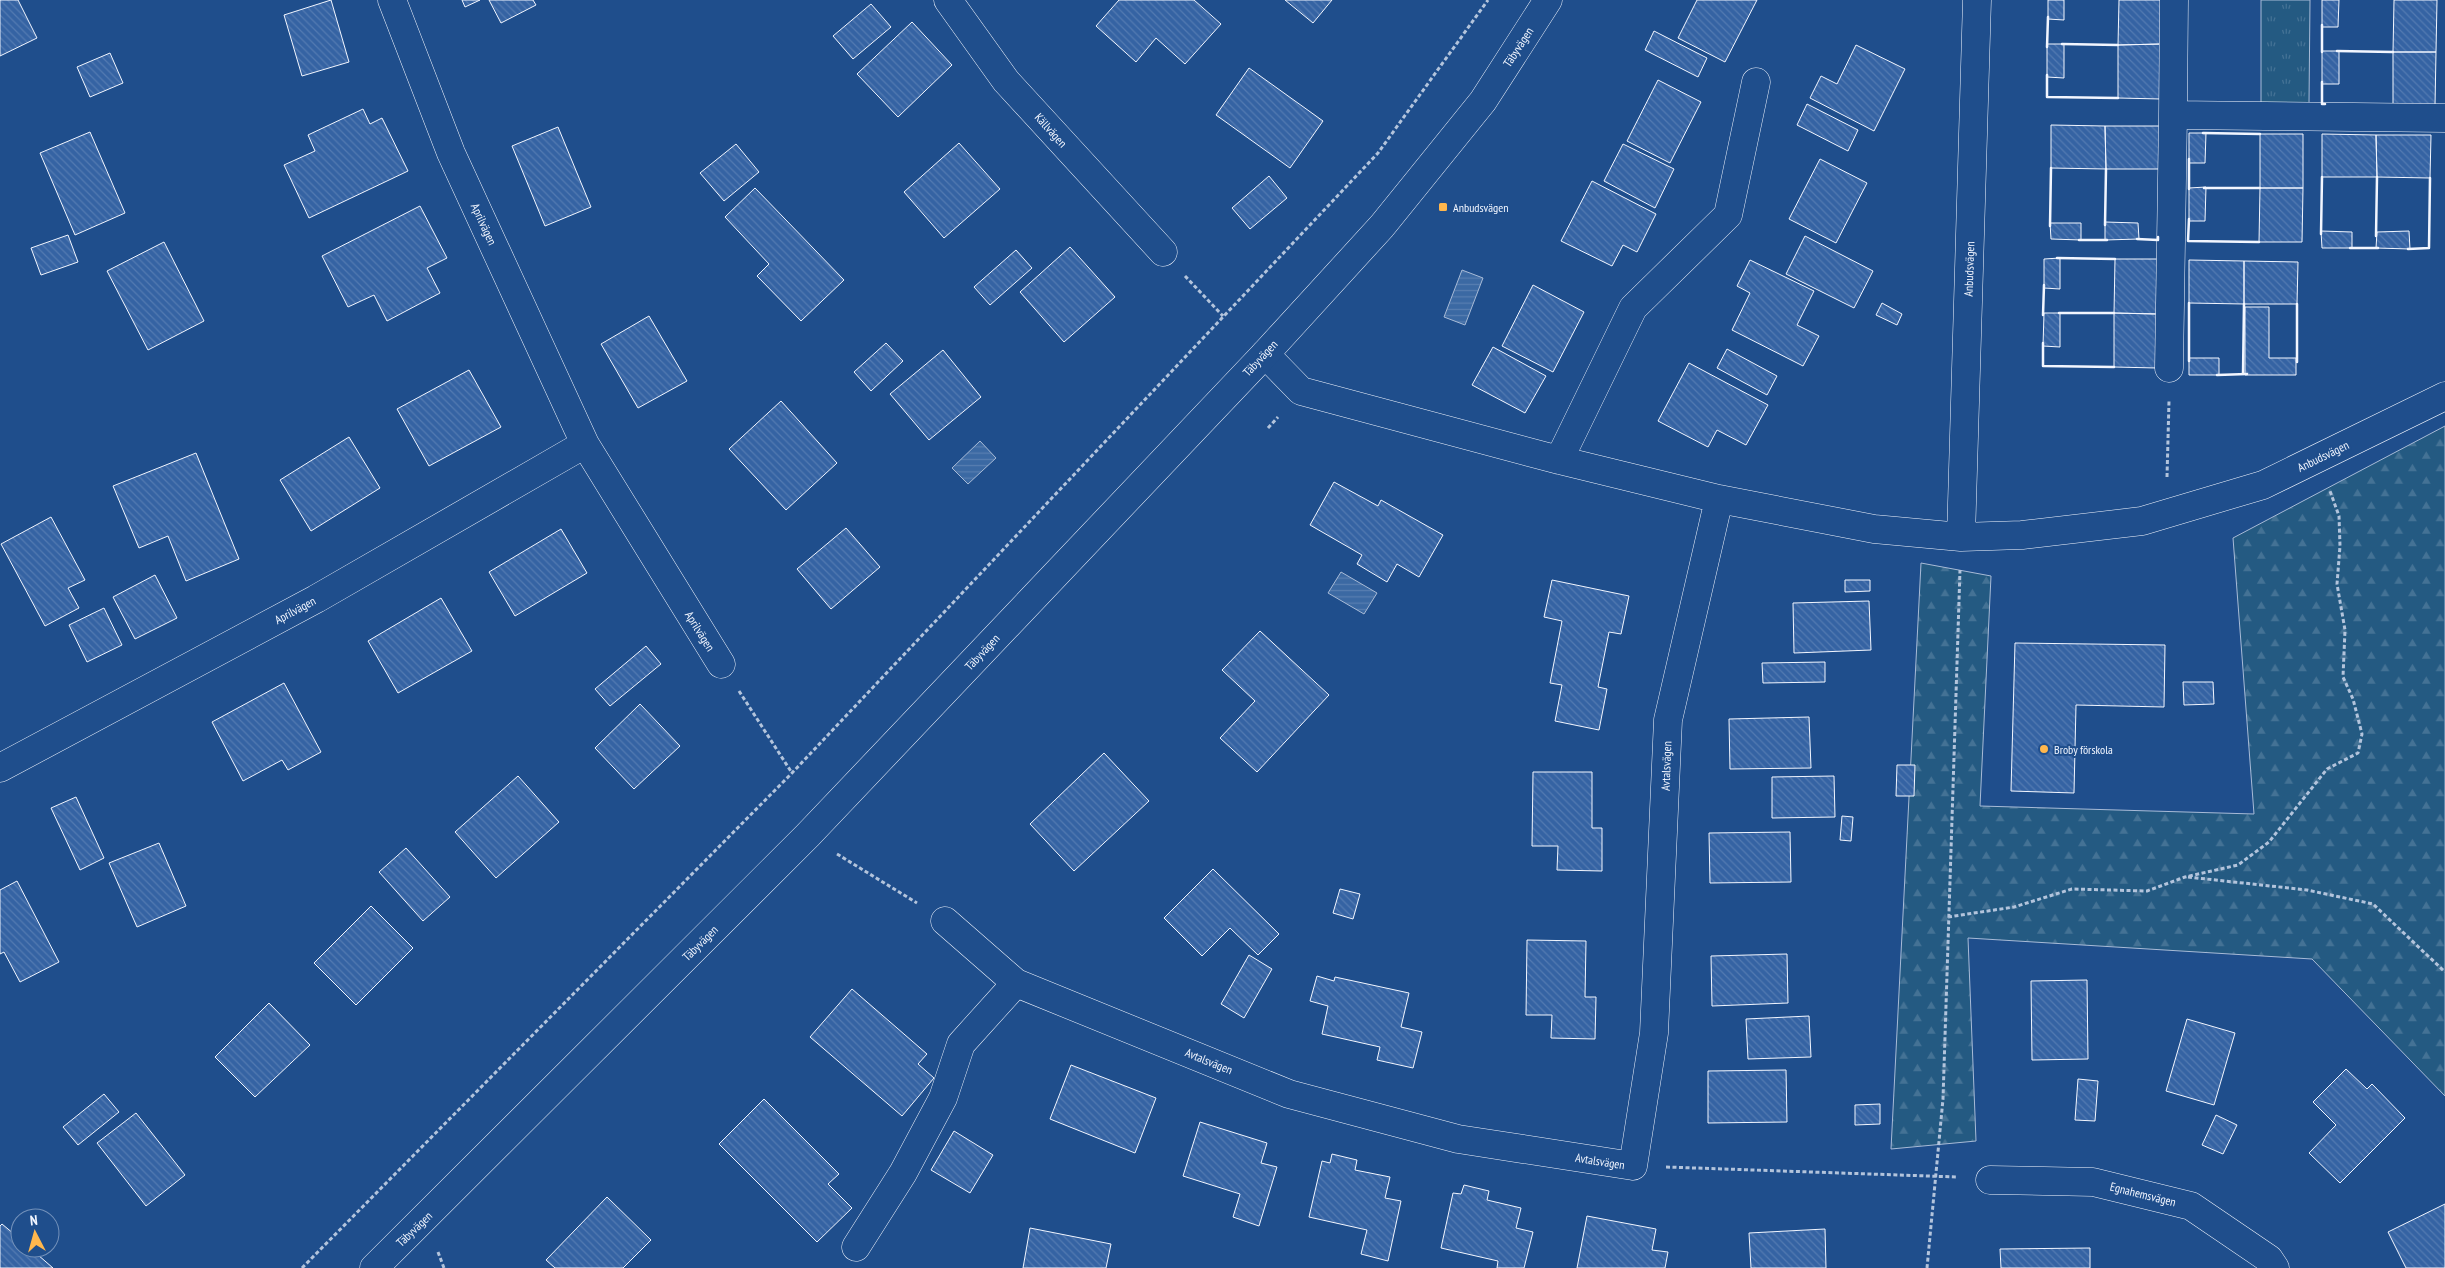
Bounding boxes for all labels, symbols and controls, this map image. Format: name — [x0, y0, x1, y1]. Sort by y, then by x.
street label: Täbyvägen — [1500, 24, 1536, 70]
street label: Källvägen — [1032, 110, 1070, 150]
place label: Anbudsvägen — [1453, 200, 1508, 215]
street label: Aprilvägen — [468, 201, 500, 247]
marker: Anbudsvägen — [1437, 201, 1449, 213]
street label: Anbudsvägen — [1961, 241, 1977, 297]
street label: Täbyvägen — [1239, 337, 1281, 379]
street label: Anbudsvägen — [2295, 437, 2351, 475]
street label: Aprilvägen — [272, 593, 318, 627]
street label: Aprilvägen — [682, 608, 718, 654]
street label: Täbyvägen — [961, 631, 1003, 673]
street label: Avtalsvägen — [1658, 741, 1674, 791]
place label: Broby förskola — [2054, 742, 2113, 757]
marker: Broby förskola — [2038, 743, 2050, 755]
street label: Täbyvägen — [679, 922, 721, 964]
street label: Avtalsvägen — [1183, 1045, 1235, 1077]
street label: Avtalsvägen — [1574, 1150, 1626, 1172]
street label: Egnahemsvägen — [2108, 1179, 2178, 1209]
north arrow — [10, 1208, 60, 1258]
street label: Täbyvägen — [393, 1208, 435, 1250]
text: N — [29, 1211, 38, 1229]

